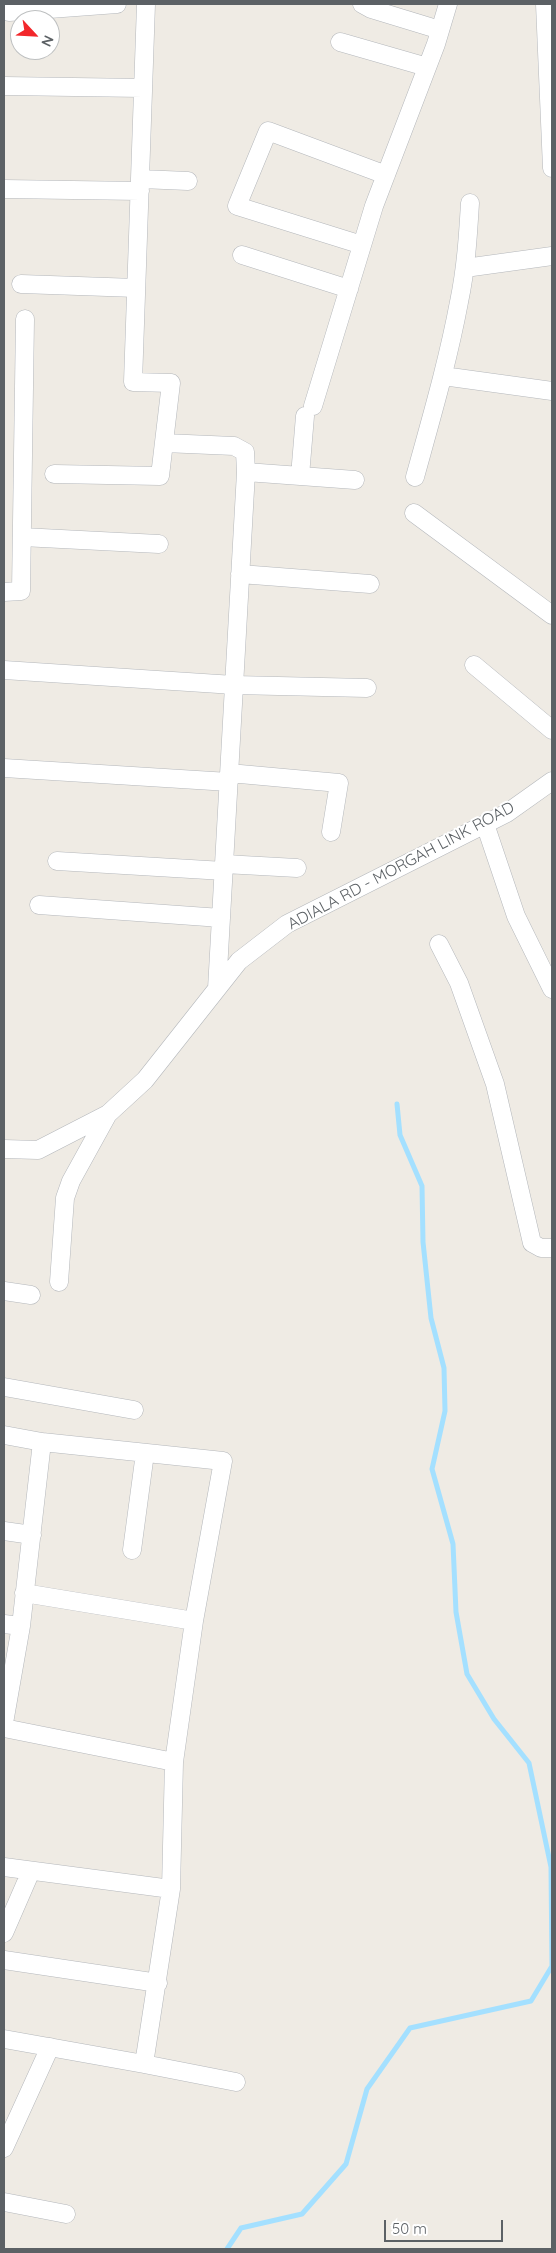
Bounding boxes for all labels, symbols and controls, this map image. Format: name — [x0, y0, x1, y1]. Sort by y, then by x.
north arrow — [10, 10, 60, 60]
text: N — [37, 32, 58, 49]
street label: ADIALA RD - MORGAH LINK ROAD — [284, 798, 518, 934]
scale bar — [386, 2210, 505, 2242]
text: 50 m — [392, 2219, 427, 2238]

